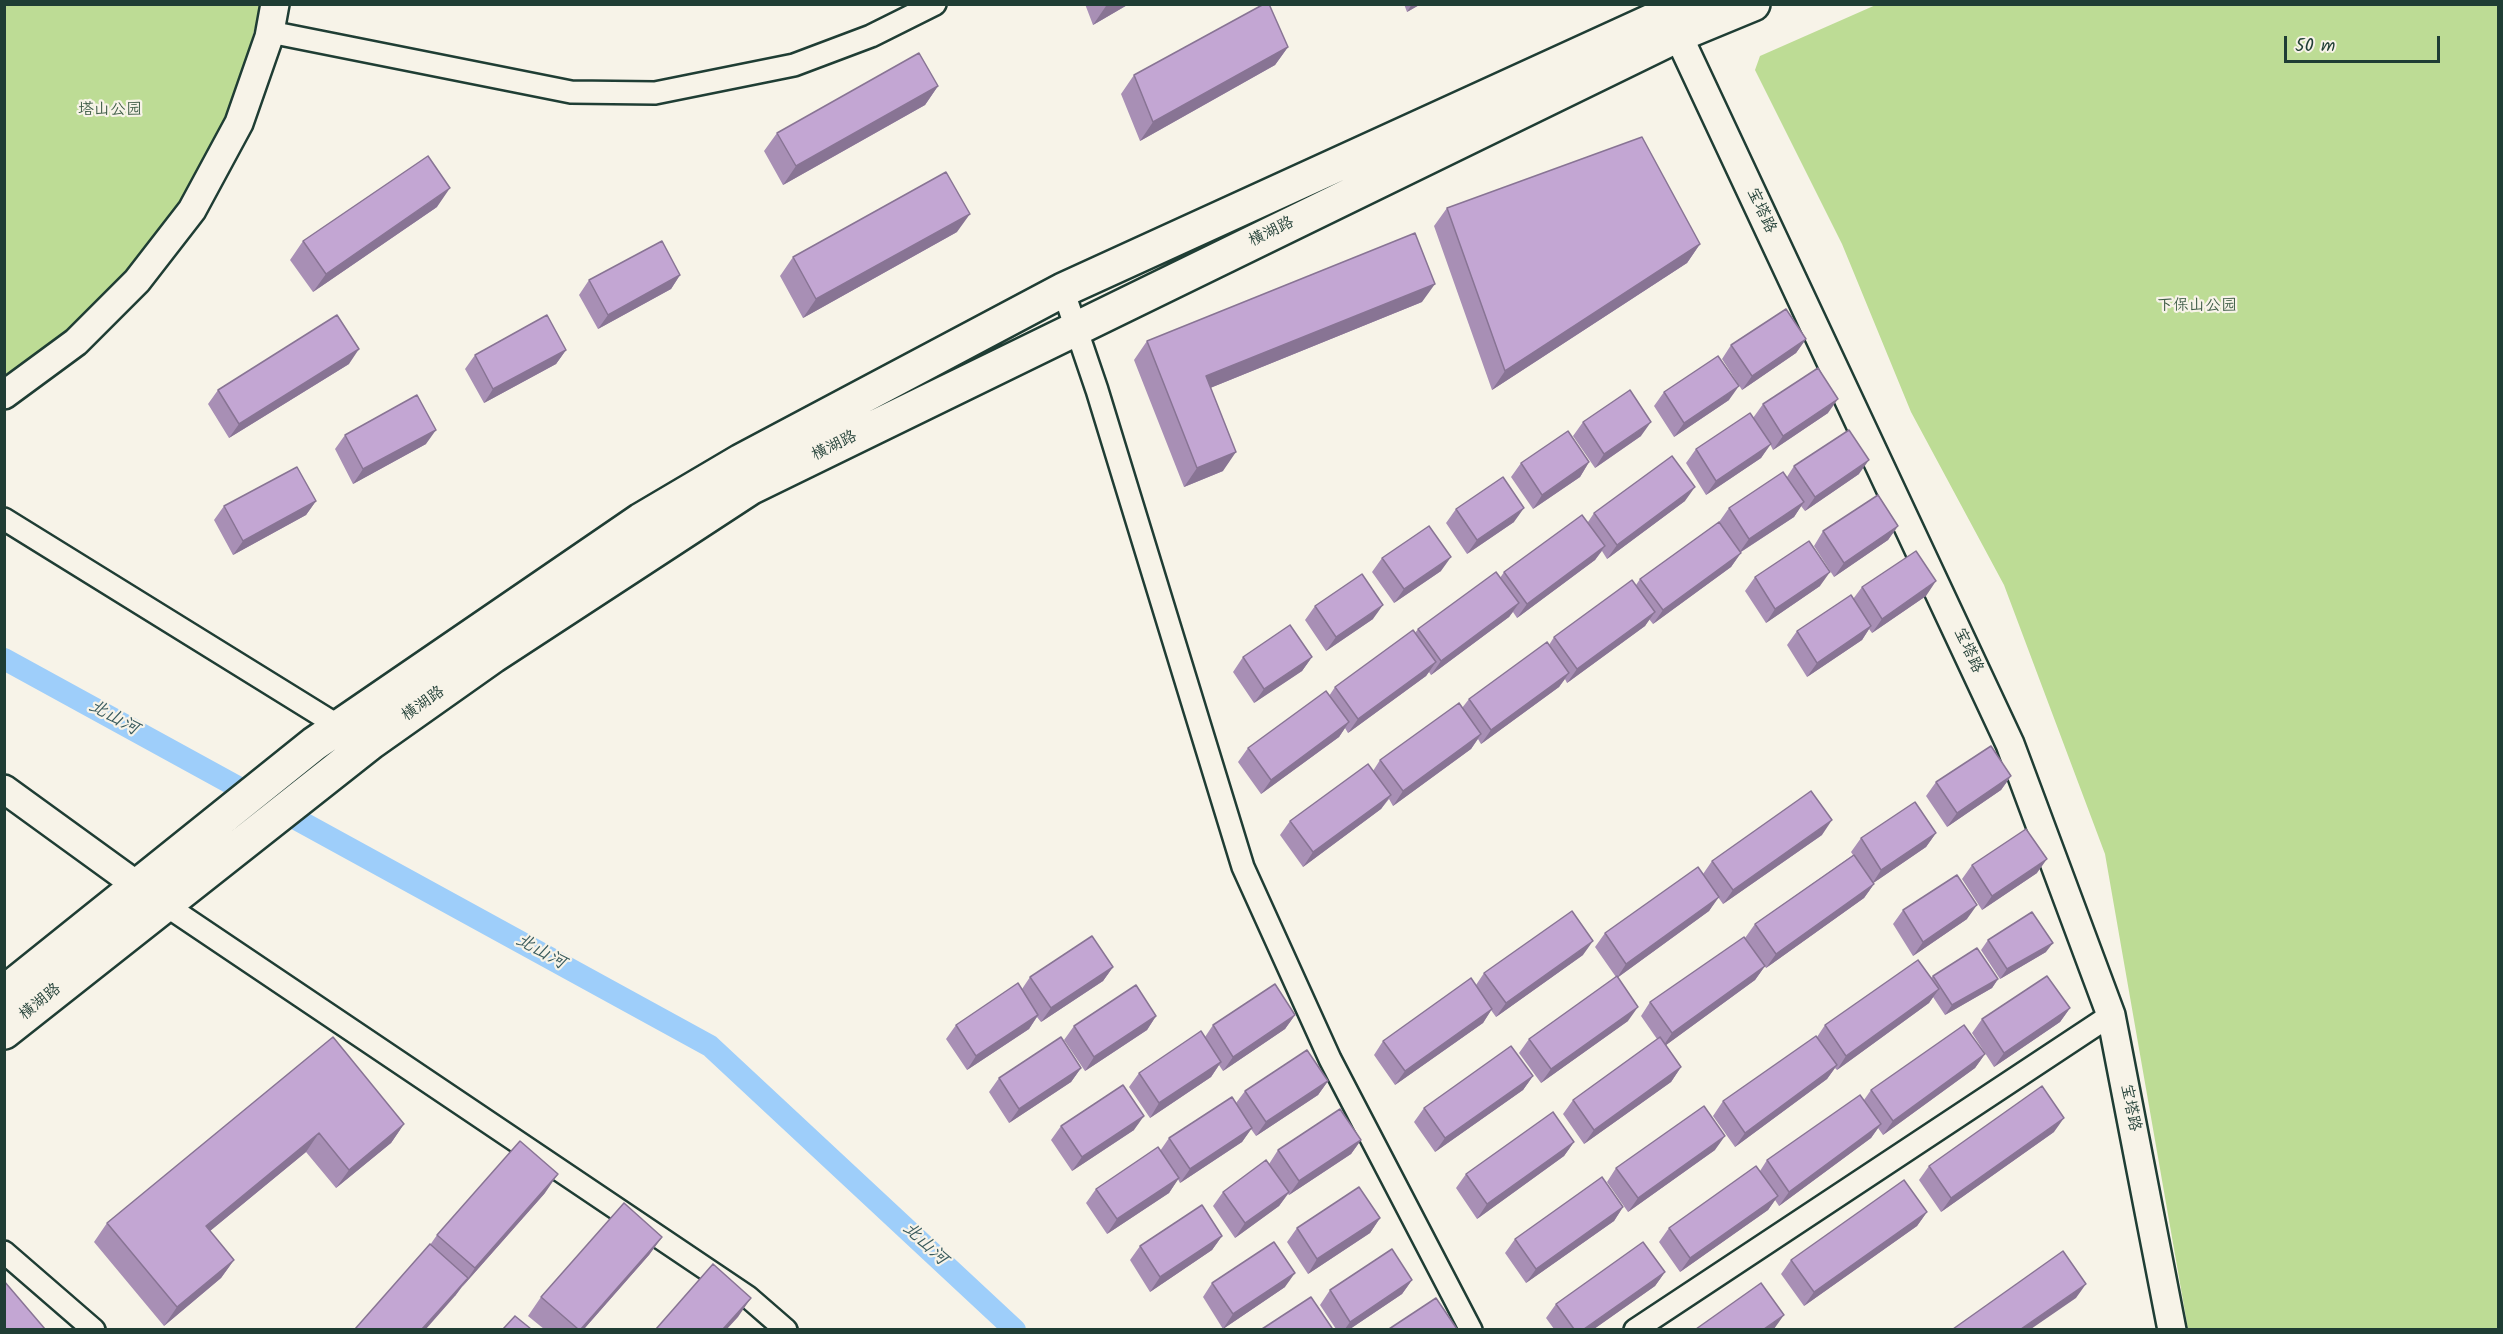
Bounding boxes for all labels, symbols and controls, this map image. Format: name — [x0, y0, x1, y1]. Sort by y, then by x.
scale bar — [2287, 24, 2443, 62]
text: 50 m — [2295, 32, 2335, 61]
park label: 塔山公园 — [78, 101, 142, 121]
street label: 宝塔路 — [1741, 185, 1779, 237]
street label: 横湖路 — [1246, 214, 1298, 252]
park label: 下保山公园 — [2157, 297, 2237, 317]
street label: 横湖路 — [809, 428, 861, 466]
street label: 宝塔路 — [1948, 625, 1986, 677]
street label: 横湖路 — [399, 683, 449, 727]
water label: 北山河 — [84, 696, 142, 742]
water label: 北山河 — [511, 930, 569, 976]
street label: 横湖路 — [16, 980, 66, 1026]
street label: 宝塔路 — [2115, 1083, 2143, 1133]
water label: 北山河 — [897, 1219, 951, 1271]

